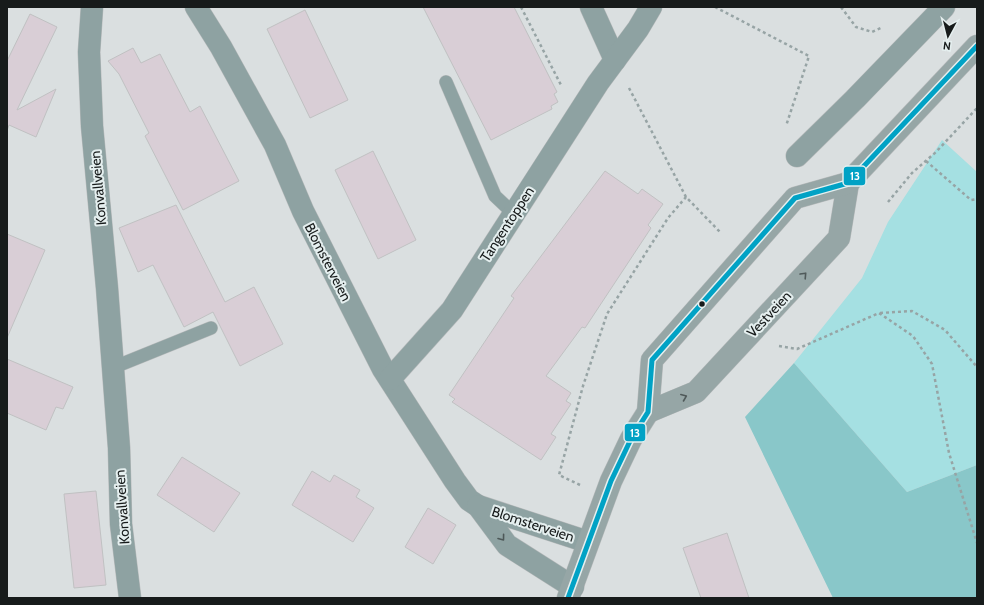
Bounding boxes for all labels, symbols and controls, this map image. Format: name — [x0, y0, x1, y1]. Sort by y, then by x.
north arrow — [928, 16, 968, 56]
text: N — [942, 39, 951, 53]
street label: Konvallveien — [86, 150, 110, 226]
line badge: 13 — [843, 166, 866, 186]
text: 13 — [850, 169, 860, 183]
street label: Tangentoppen — [476, 183, 538, 265]
street label: Blomsterveien — [301, 220, 355, 304]
one-way arrow — [799, 273, 806, 280]
street label: Vestveien — [743, 287, 795, 341]
unlabelled marker — [697, 299, 707, 309]
one-way arrow — [681, 394, 688, 402]
line badge: 13 — [624, 423, 646, 442]
text: 13 — [630, 426, 640, 440]
street label: Konvallveien — [110, 469, 134, 545]
street label: Blomsterveien — [490, 502, 577, 546]
one-way arrow — [497, 533, 504, 540]

